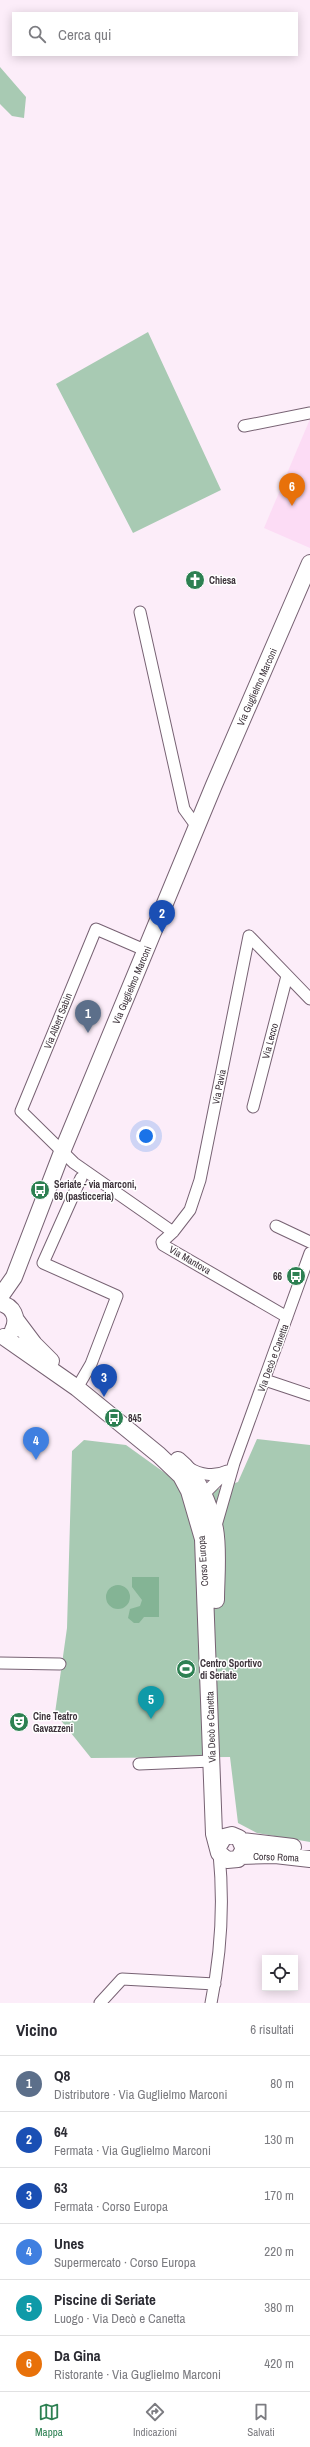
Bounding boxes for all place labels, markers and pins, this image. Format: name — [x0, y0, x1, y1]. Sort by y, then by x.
pin: 6 — [279, 473, 305, 506]
church icon: Chiesa — [184, 569, 206, 591]
place label: Chiesa — [209, 574, 236, 587]
pin: 2 — [149, 900, 175, 933]
pin: 1 — [75, 1000, 101, 1033]
place label: Seriate - via marconi, 69 (pasticceria) — [54, 1178, 137, 1203]
bus stop icon: Seriate - via marconi, 69 (pasticceria) — [29, 1179, 51, 1201]
bus stop icon: 66 — [285, 1265, 307, 1287]
place label: 66 — [273, 1270, 282, 1283]
pin: 3 — [91, 1364, 117, 1397]
bus stop icon: 845 — [103, 1407, 125, 1429]
place label: 845 — [128, 1412, 142, 1425]
pin: 4 — [23, 1427, 49, 1460]
place label: Centro Sportivo di Seriate — [200, 1657, 262, 1682]
sports icon: Centro Sportivo di Seriate — [175, 1658, 197, 1680]
pin: 5 — [138, 1686, 164, 1719]
place label: Cine Teatro Gavazzeni — [33, 1710, 78, 1735]
theatre icon: Cine Teatro Gavazzeni — [8, 1711, 30, 1733]

